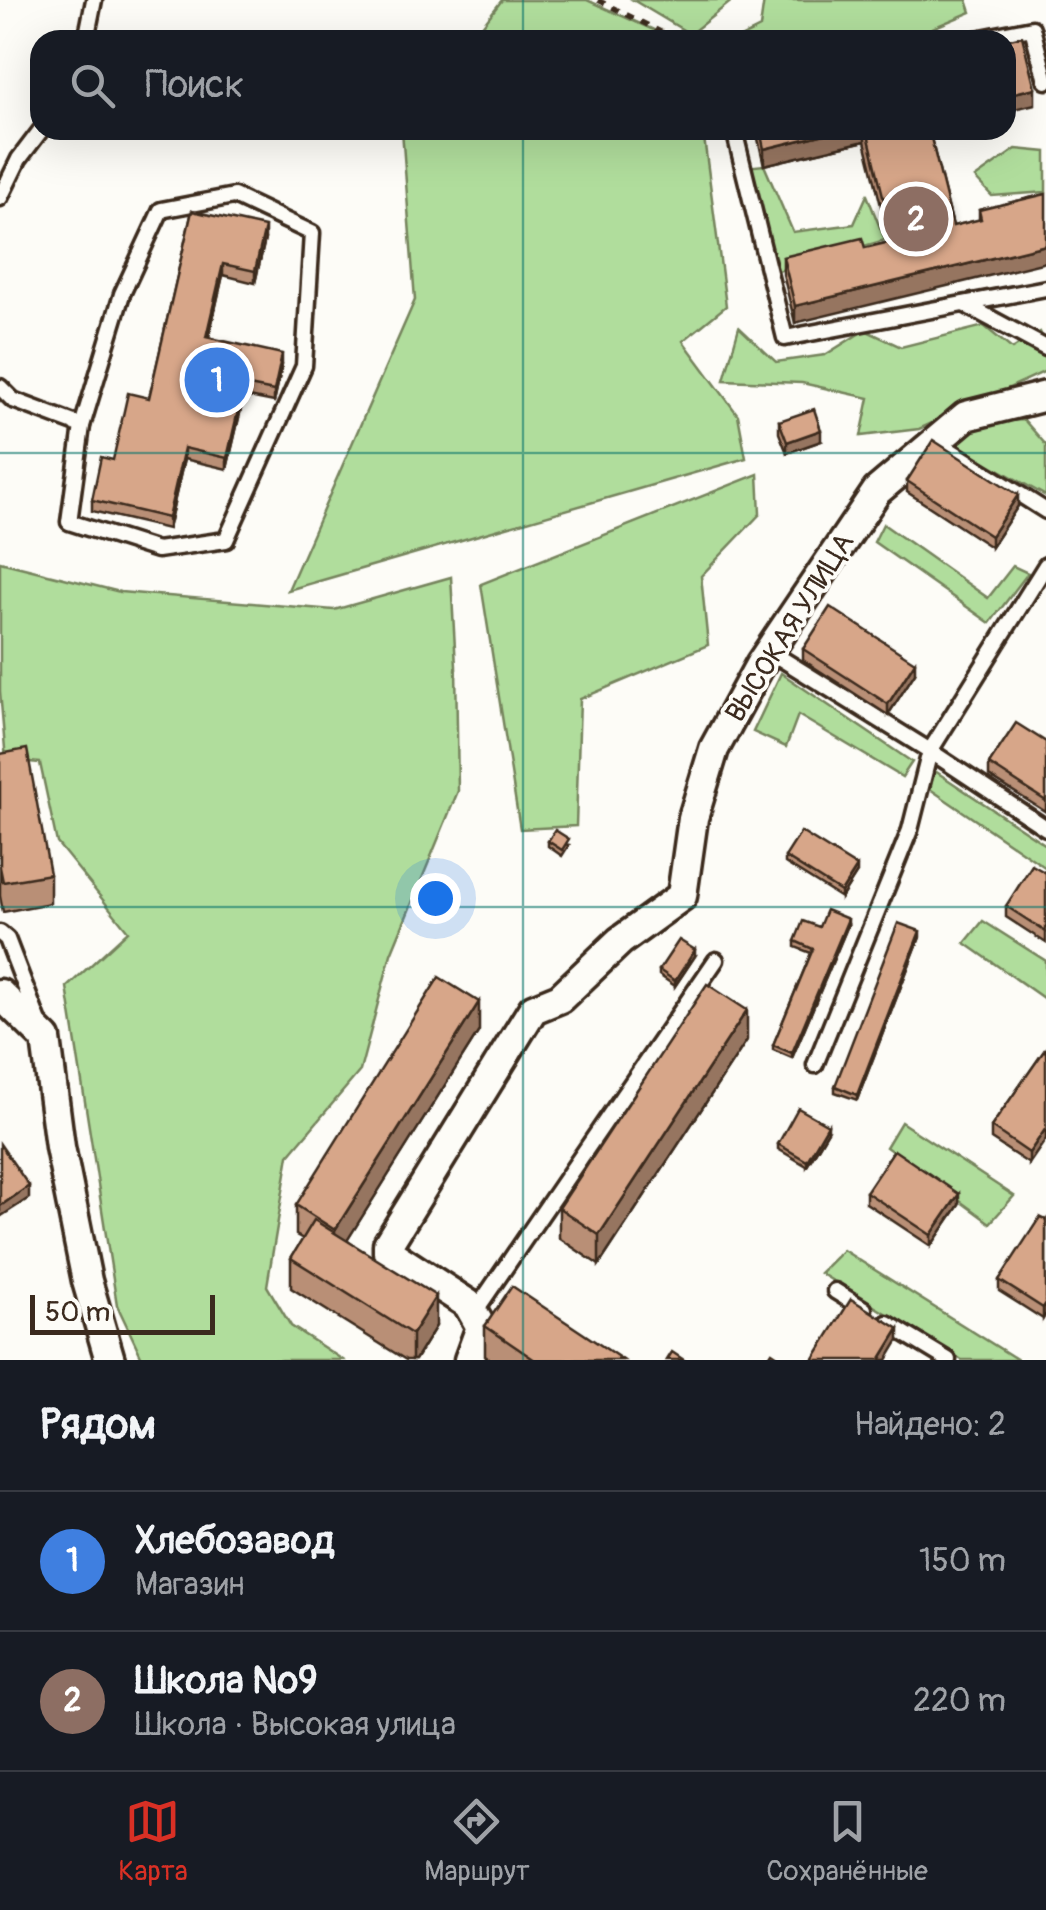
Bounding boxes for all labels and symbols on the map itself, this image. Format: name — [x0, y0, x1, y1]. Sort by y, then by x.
pin: 2 — [884, 182, 948, 256]
pin: 1 — [184, 342, 250, 418]
street label: ВЫСОКАЯ УЛИЦА — [718, 527, 862, 729]
your location — [410, 873, 461, 924]
scale bar — [30, 1290, 215, 1334]

